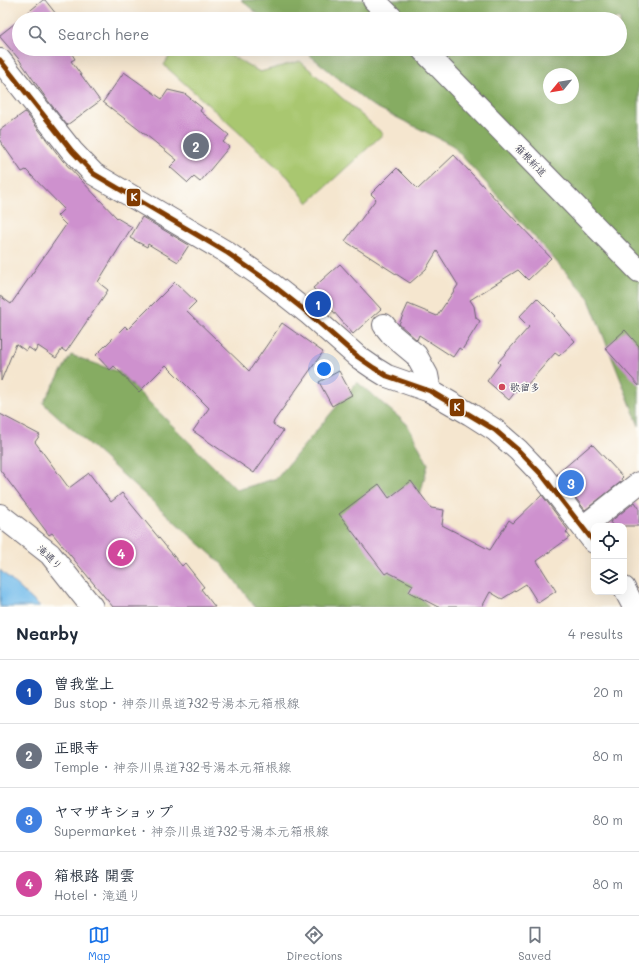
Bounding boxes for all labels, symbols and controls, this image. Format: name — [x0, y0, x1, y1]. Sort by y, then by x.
search box — [12, 12, 627, 56]
icon: search — [26, 23, 48, 45]
text: Search here — [58, 24, 149, 44]
north arrow — [543, 68, 579, 104]
pin: 2 — [183, 131, 209, 161]
street label: 箱根新道 — [512, 141, 550, 179]
line badge: K — [126, 188, 141, 207]
text: K — [130, 189, 138, 204]
pin: 1 — [305, 289, 331, 319]
your location — [314, 359, 334, 379]
place label: 歌留多 — [510, 380, 540, 394]
marker: 歌留多 — [497, 382, 507, 392]
line badge: K — [449, 398, 465, 417]
text: K — [453, 399, 461, 414]
pin: 3 — [558, 468, 584, 498]
map controls — [591, 523, 627, 595]
button: locate — [591, 523, 627, 559]
pin: 4 — [108, 538, 134, 568]
street label: 滝通り — [34, 541, 66, 573]
button: layers — [591, 559, 627, 595]
text: Nearby — [16, 622, 78, 644]
text: 4 results — [568, 625, 623, 642]
text: 曽我堂上 — [54, 673, 114, 693]
text: 1 — [26, 683, 32, 700]
text: 20 m — [593, 683, 623, 700]
text: Bus stop · 神奈川県道732号湯本元箱根線 — [54, 694, 300, 711]
text: 正眼寺 — [54, 737, 99, 757]
text: 2 — [25, 747, 33, 764]
text: 80 m — [593, 747, 623, 764]
text: Temple · 神奈川県道732号湯本元箱根線 — [54, 758, 291, 775]
text: ヤマザキショップ — [54, 801, 173, 821]
text: 3 — [25, 811, 33, 828]
text: 80 m — [593, 811, 623, 828]
text: Supermarket · 神奈川県道732号湯本元箱根線 — [54, 822, 329, 839]
text: 箱根路 開雲 — [54, 865, 134, 885]
text: 4 — [25, 875, 33, 892]
text: 80 m — [593, 875, 623, 892]
text: Hotel · 滝通り — [54, 886, 141, 903]
tab: Map — [88, 924, 110, 963]
tab: Directions — [286, 924, 342, 963]
tab: Saved — [518, 924, 551, 963]

